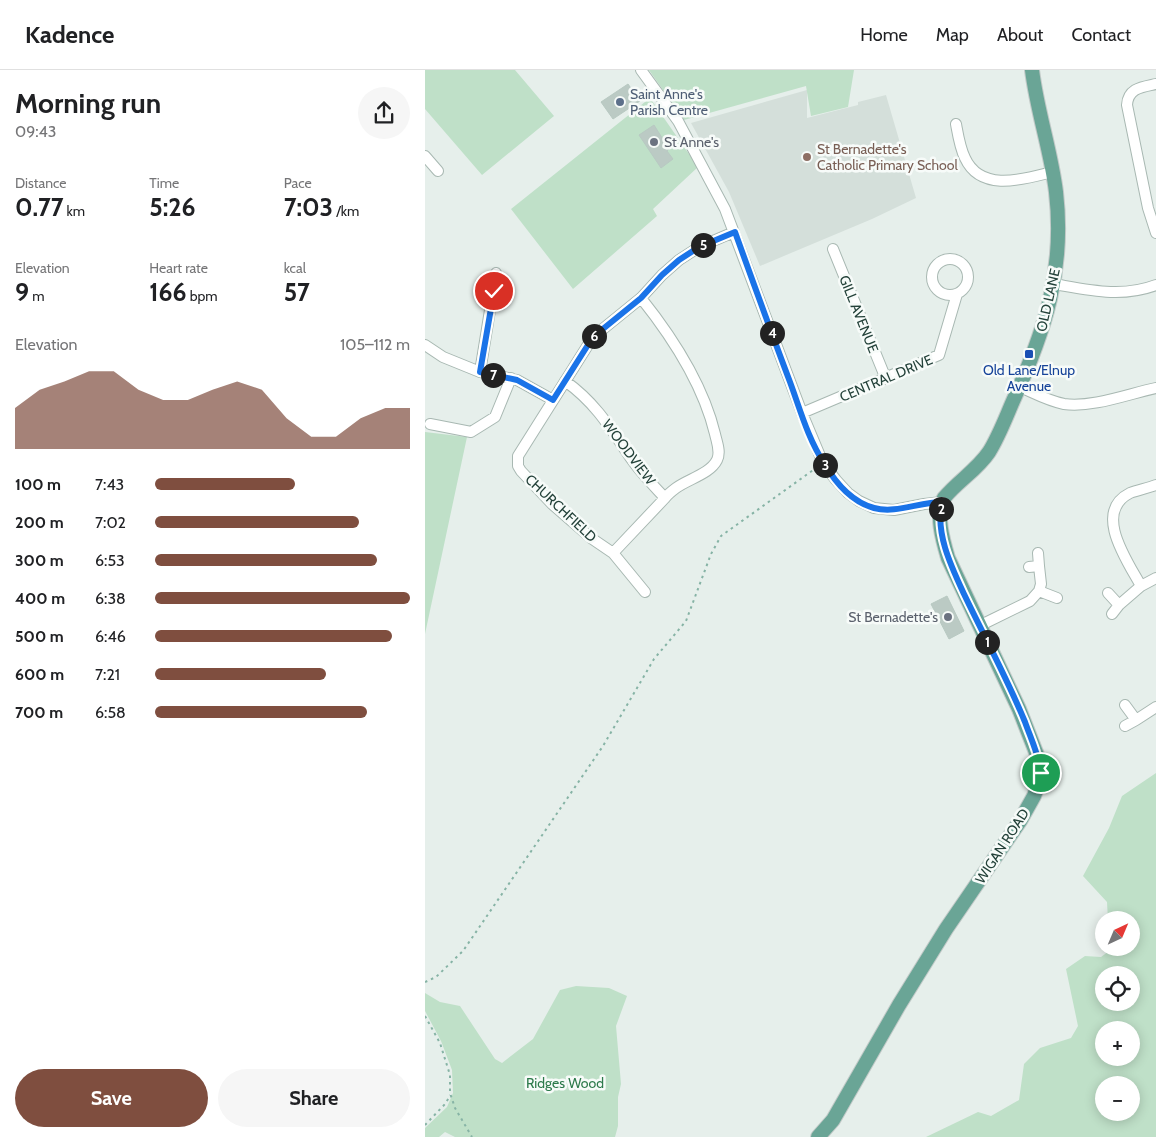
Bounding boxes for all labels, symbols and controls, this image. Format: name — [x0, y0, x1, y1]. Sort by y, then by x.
text: Kadence — [25, 20, 114, 49]
text: Home — [860, 24, 908, 46]
text: Map — [936, 24, 969, 46]
text: About — [997, 24, 1043, 46]
text: Contact — [1071, 24, 1131, 46]
place label: Saint Anne's Parish Centre — [630, 85, 708, 119]
text: Morning run — [15, 86, 161, 120]
button: share — [358, 87, 410, 139]
marker: Saint Anne's Parish Centre — [614, 96, 626, 108]
text: 09:43 — [15, 122, 57, 141]
place label: St Anne's — [664, 133, 719, 151]
marker: St Anne's — [648, 136, 660, 148]
place label: St Bernadette's Catholic Primary School — [817, 140, 958, 174]
marker: St Bernadette's Catholic Primary School — [801, 151, 813, 163]
text: Distance — [15, 174, 67, 192]
text: Time — [149, 174, 179, 192]
text: Pace — [284, 174, 312, 192]
text: 0.77 — [15, 192, 63, 222]
text: 5:26 — [149, 192, 196, 222]
text: 7:03 — [284, 192, 333, 222]
text: km — [63, 202, 85, 220]
text: /km — [333, 202, 359, 220]
pin: 5 — [691, 232, 715, 258]
text: 5 — [700, 236, 707, 254]
text: Elevation — [15, 259, 70, 277]
text: Heart rate — [149, 259, 208, 277]
text: kcal — [284, 259, 306, 277]
street label: OLD LANE — [1032, 266, 1064, 333]
pin — [473, 270, 515, 312]
street label: GILL AVENUE — [835, 273, 883, 356]
text: 9 — [15, 277, 29, 307]
text: 166 — [149, 277, 187, 307]
text: 57 — [284, 277, 310, 307]
icon: check — [480, 277, 508, 305]
text: m — [29, 287, 45, 305]
text: bpm — [187, 287, 218, 305]
pin: 4 — [759, 320, 785, 346]
pin: 6 — [581, 324, 607, 348]
text: 4 — [768, 324, 777, 342]
text: 6 — [591, 327, 598, 345]
text: Elevation — [15, 335, 78, 354]
text: 105–112 m — [340, 335, 410, 354]
marker: Old Lane/Elnup Avenue — [1023, 348, 1035, 360]
street label: CENTRAL DRIVE — [837, 350, 935, 406]
place label: Old Lane/Elnup Avenue — [983, 361, 1075, 395]
pin: 7 — [481, 362, 505, 388]
text: 7 — [490, 366, 497, 384]
street label: WOODVIEW — [598, 416, 660, 489]
pin: 3 — [813, 452, 837, 478]
text: 3 — [822, 456, 829, 474]
street label: CHURCHFIELD — [521, 470, 601, 546]
text: 100 m — [15, 475, 61, 494]
text: 7:43 — [95, 475, 124, 494]
pin: 2 — [929, 496, 953, 522]
text: 2 — [938, 500, 945, 518]
text: 200 m — [15, 513, 64, 532]
text: 7:02 — [95, 513, 126, 532]
text: 300 m — [15, 551, 64, 570]
text: 6:53 — [95, 551, 125, 570]
text: 400 m — [15, 589, 65, 608]
text: 6:38 — [95, 589, 126, 608]
place label: St Bernadette's — [848, 608, 938, 626]
marker: St Bernadette's — [942, 611, 954, 623]
text: 500 m — [15, 627, 64, 646]
text: 6:46 — [95, 627, 126, 646]
pin: 1 — [975, 630, 999, 654]
text: 1 — [985, 633, 990, 651]
text: 600 m — [15, 665, 64, 684]
text: 7:21 — [95, 665, 120, 684]
text: 700 m — [15, 703, 63, 722]
text: 6:58 — [95, 703, 126, 722]
pin — [1020, 752, 1062, 794]
icon: arrive — [1027, 759, 1055, 787]
street label: WIGAN ROAD — [971, 805, 1033, 887]
north arrow — [1095, 911, 1140, 956]
map controls — [1095, 911, 1140, 1121]
button: locate — [1095, 966, 1140, 1011]
button: + — [1095, 1021, 1140, 1066]
button: Save — [15, 1069, 208, 1127]
button: Share — [218, 1069, 410, 1127]
park label: Ridges Wood — [526, 1074, 604, 1092]
button: − — [1095, 1076, 1140, 1121]

